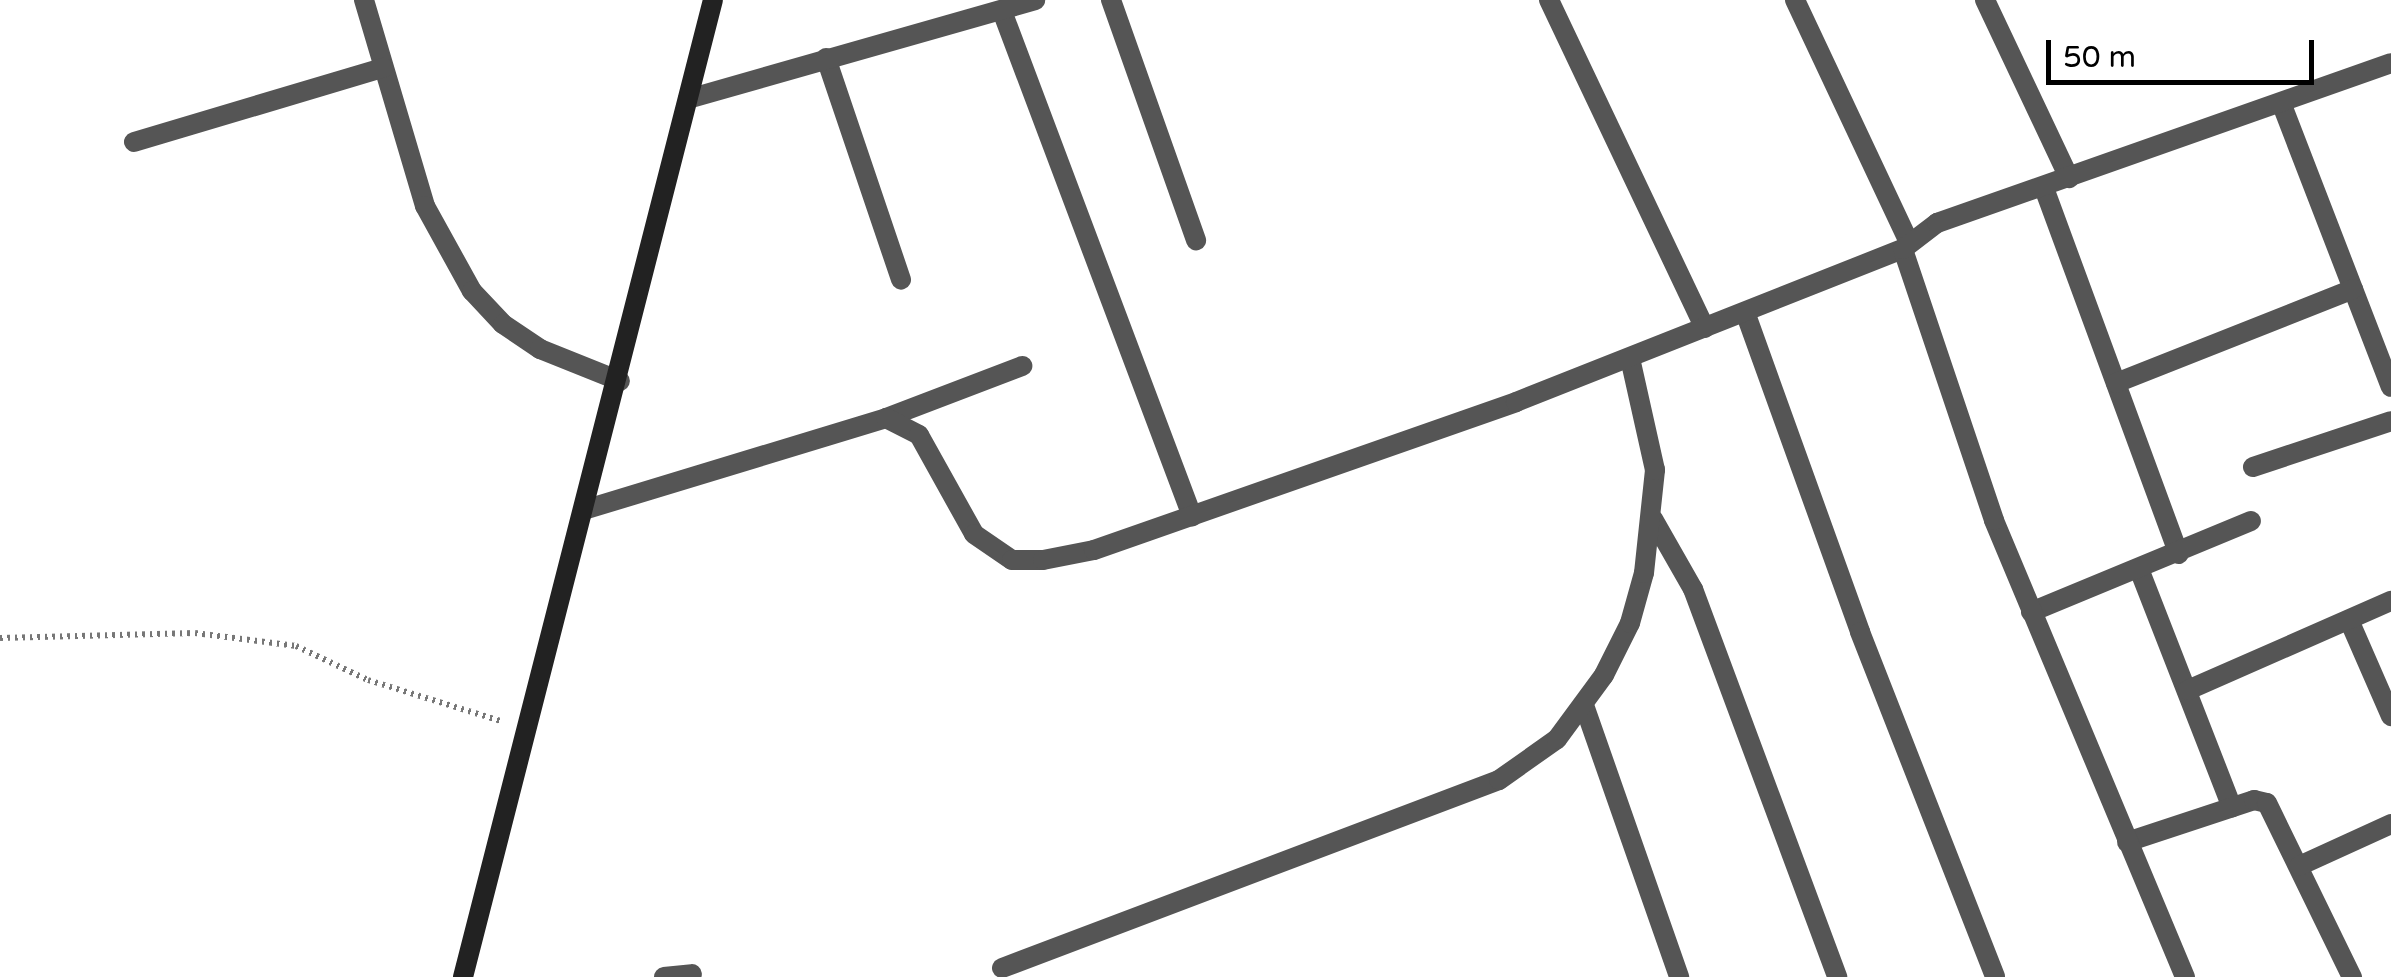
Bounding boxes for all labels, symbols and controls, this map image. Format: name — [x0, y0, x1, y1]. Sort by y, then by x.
scale bar — [2051, 20, 2318, 82]
text: 50 m — [2063, 39, 2136, 76]

